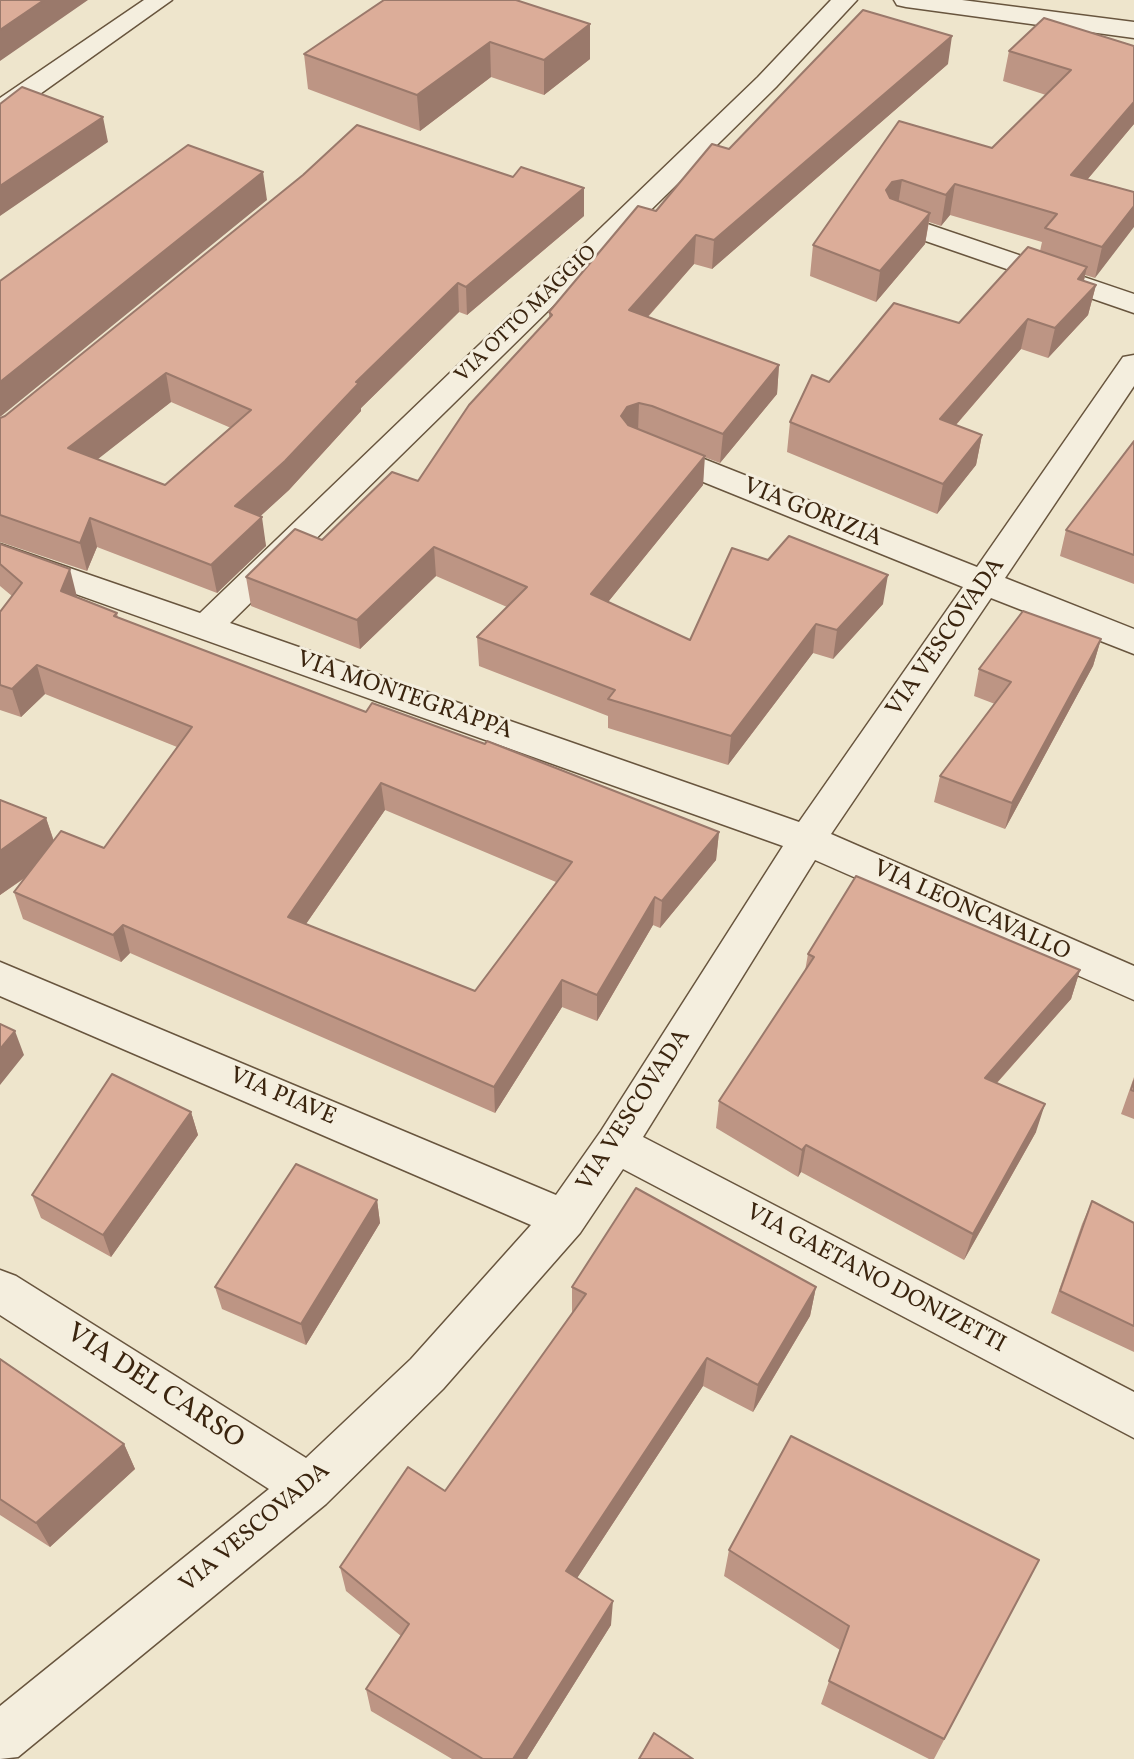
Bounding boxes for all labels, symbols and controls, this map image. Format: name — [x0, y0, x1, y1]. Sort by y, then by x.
street label: VIA OTTO MAGGIO — [451, 241, 603, 389]
street label: VIA GORIZIA — [738, 473, 886, 555]
street label: VIA VESCOVADA — [882, 553, 1012, 723]
street label: VIA MONTEGRAPPA — [292, 646, 516, 748]
street label: VIA LEONCAVALLO — [868, 856, 1074, 968]
street label: VIA VESCOVADA — [572, 1025, 698, 1197]
street label: VIA PIAVE — [224, 1063, 340, 1133]
street label: VIA GAETANO DONIZETTI — [740, 1199, 1010, 1361]
street label: VIA DEL CARSO — [59, 1318, 249, 1458]
street label: VIA VESCOVADA — [175, 1458, 337, 1600]

